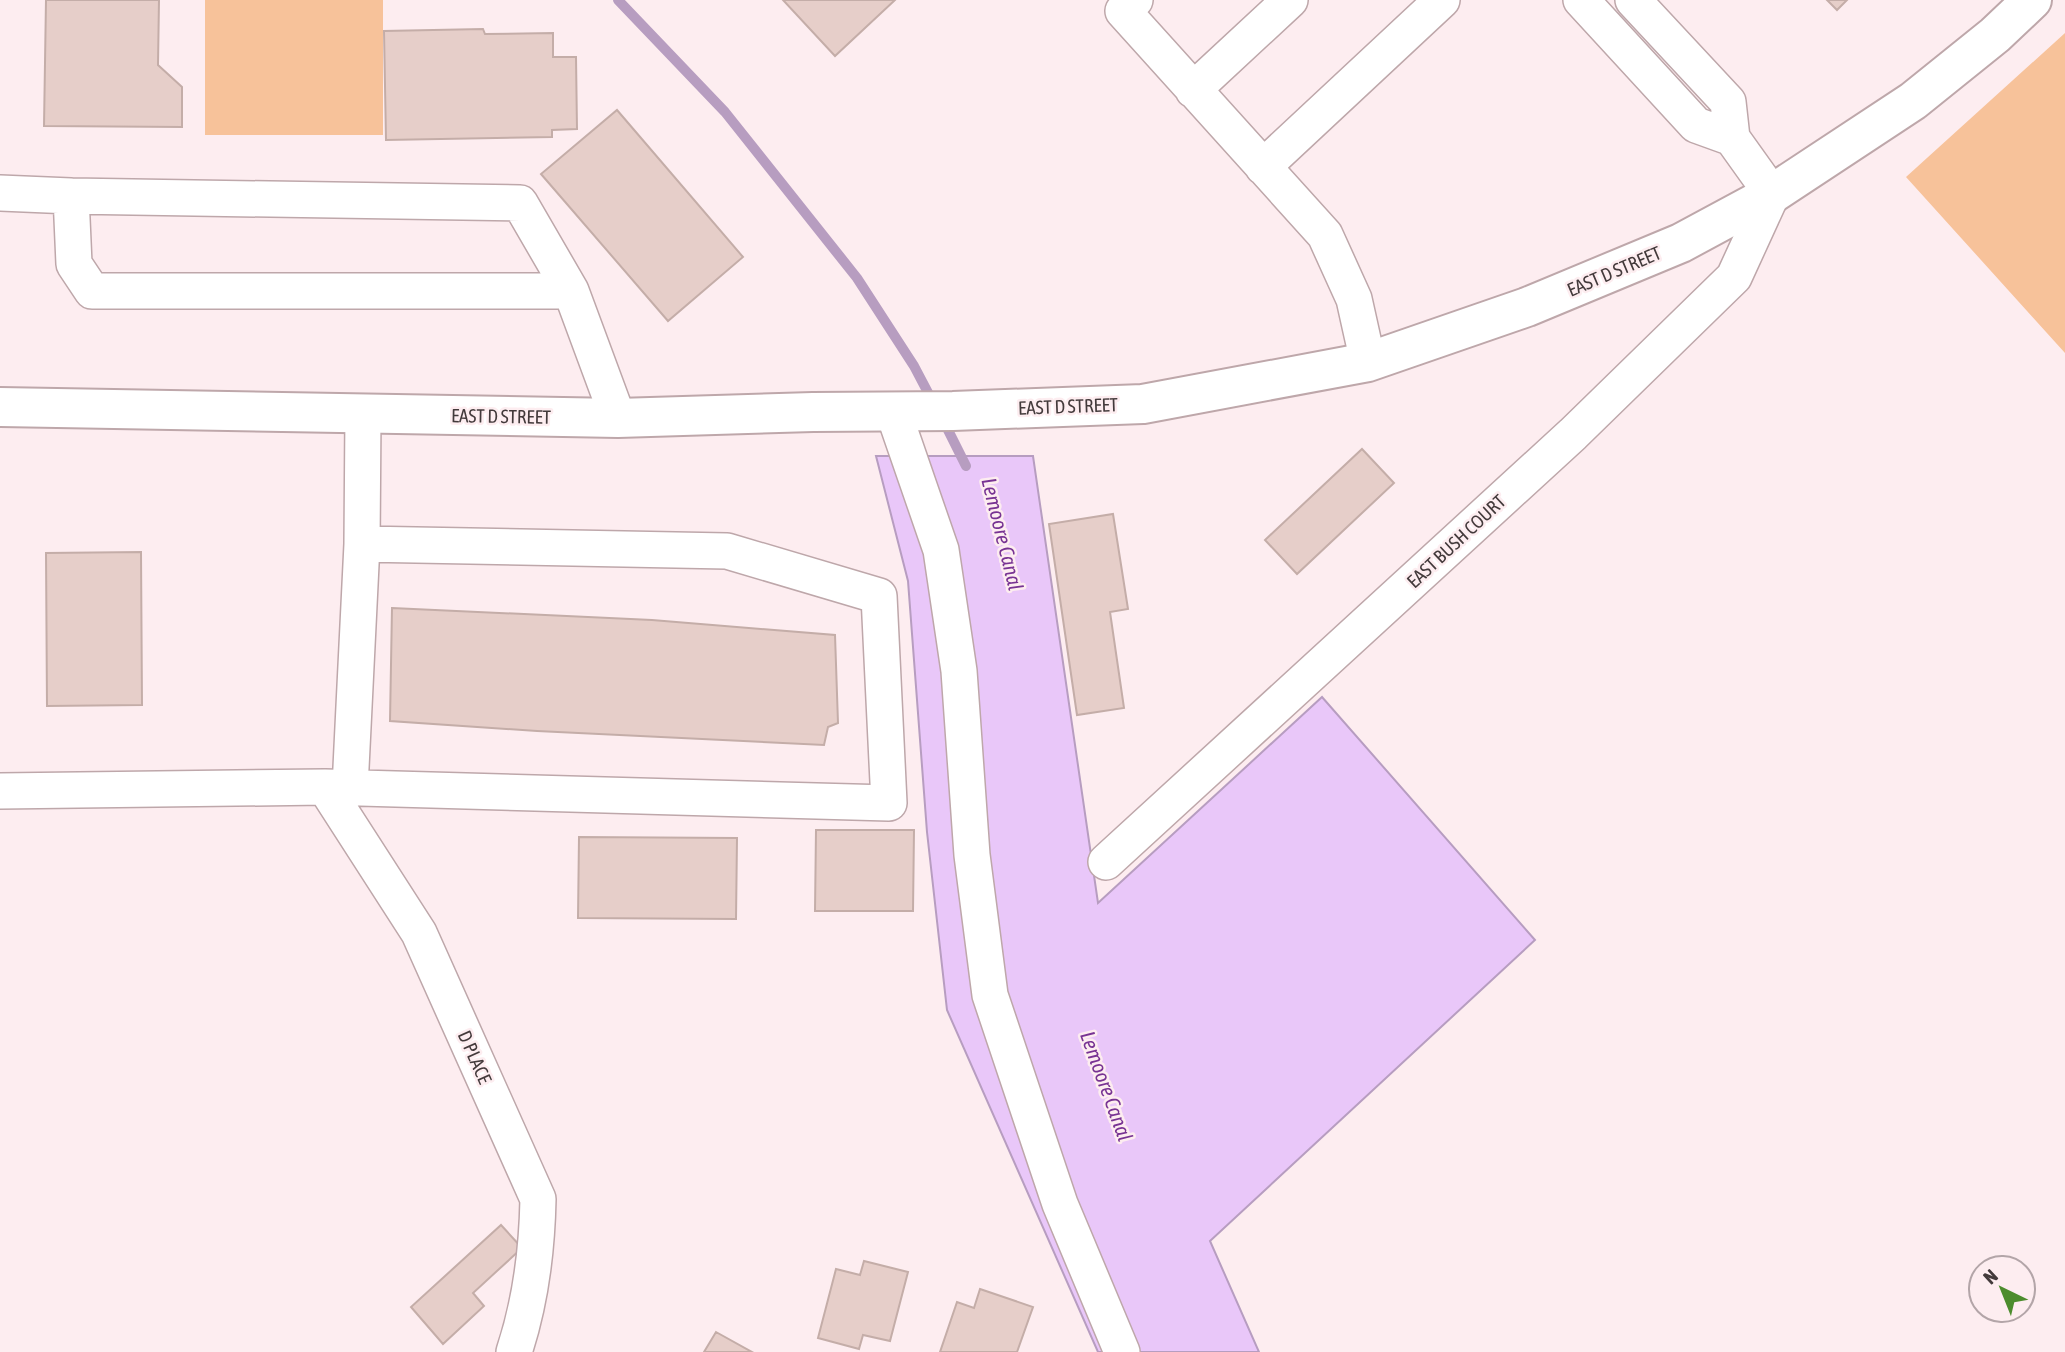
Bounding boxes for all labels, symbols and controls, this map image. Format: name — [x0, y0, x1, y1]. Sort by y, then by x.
street label: EAST D STREET — [1564, 241, 1665, 301]
street label: EAST D STREET — [1018, 393, 1119, 419]
street label: EAST D STREET — [451, 404, 552, 428]
water label: Lemoore Canal — [977, 475, 1029, 593]
street label: EAST BUSH COURT — [1402, 489, 1510, 592]
street label: D PLACE — [454, 1027, 496, 1087]
water label: Lemoore Canal — [1076, 1028, 1138, 1144]
north arrow — [1967, 1254, 2037, 1324]
text: N — [1979, 1265, 2002, 1288]

